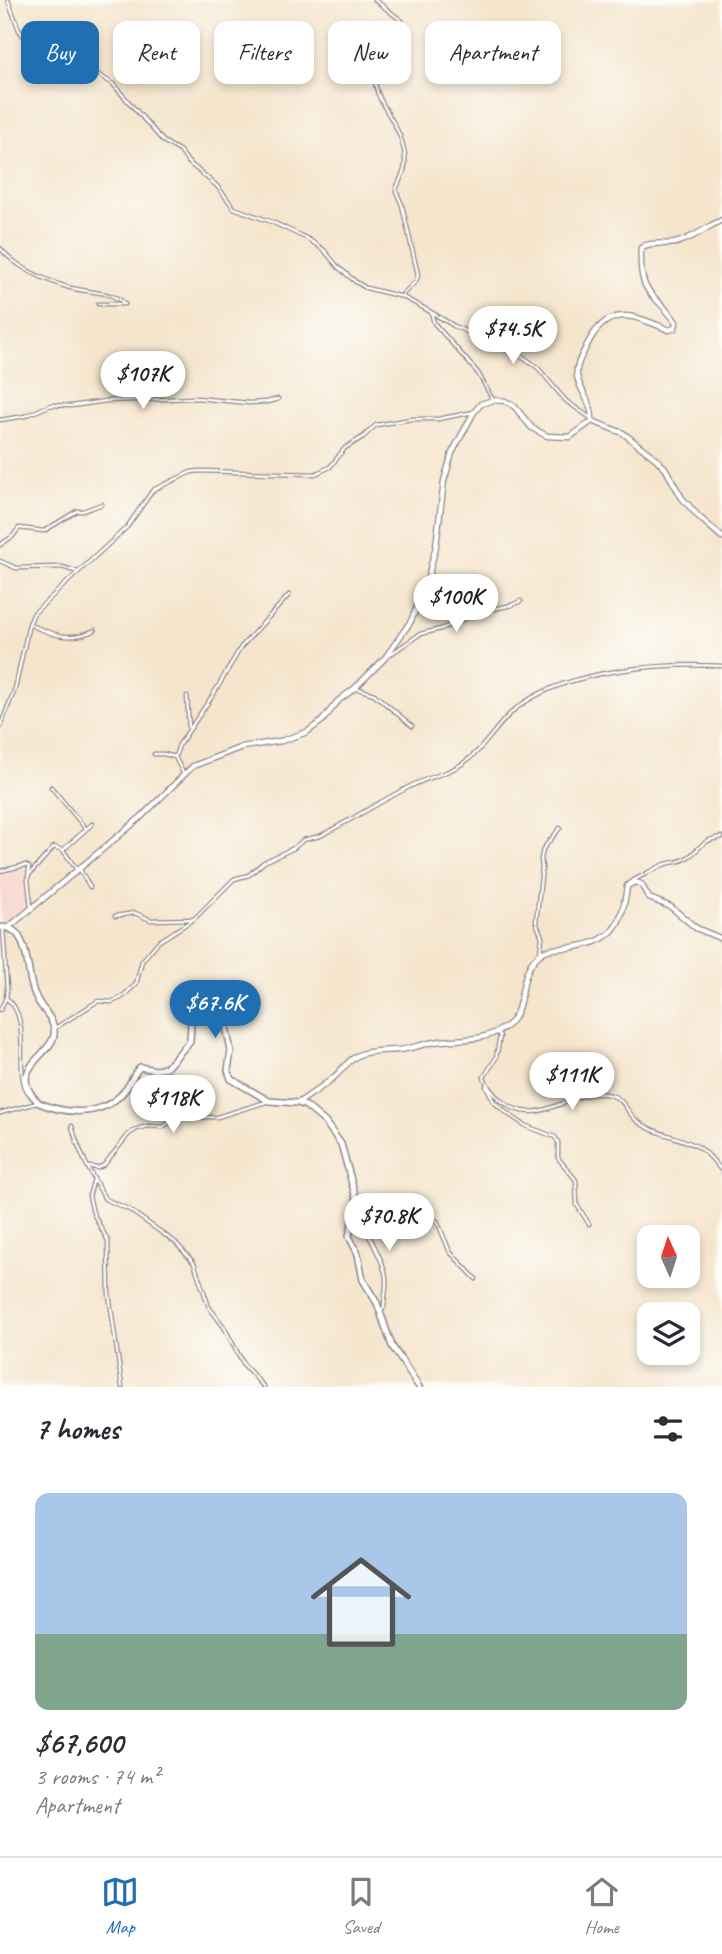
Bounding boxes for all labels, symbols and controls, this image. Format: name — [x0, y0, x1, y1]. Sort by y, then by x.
chip: Buy — [21, 21, 99, 84]
chip: Rent — [113, 21, 200, 84]
chip: Filters — [214, 21, 314, 84]
chip: New — [328, 21, 411, 84]
chip: Apartment — [425, 21, 561, 84]
pin: $74.5K — [456, 306, 570, 366]
text: $74.5K — [484, 314, 542, 343]
pin: $107K — [94, 352, 192, 411]
text: $107K — [117, 359, 170, 388]
pin: $100K — [407, 574, 505, 634]
text: $100K — [429, 582, 483, 611]
pin: $67.6K — [158, 981, 272, 1040]
text: $67.6K — [186, 988, 244, 1017]
pin: $111K — [523, 1052, 621, 1112]
text: $111K — [545, 1060, 599, 1089]
pin: $118K — [124, 1076, 222, 1135]
text: $118K — [146, 1083, 200, 1112]
pin: $70.8K — [332, 1194, 446, 1253]
text: $70.8K — [360, 1201, 418, 1230]
north arrow — [637, 1225, 700, 1288]
map controls — [637, 1225, 700, 1365]
button: layers — [637, 1302, 700, 1365]
text: 7 homes — [35, 1410, 120, 1448]
icon: filters — [649, 1410, 687, 1448]
icon: home — [298, 1539, 424, 1665]
text: $67,600 — [35, 1724, 123, 1762]
text: 3 rooms · 74 m² — [35, 1762, 159, 1791]
text: Apartment — [35, 1791, 120, 1820]
tab: Map — [101, 1873, 139, 1939]
tab: Saved — [342, 1873, 380, 1939]
tab: Home — [583, 1873, 621, 1939]

